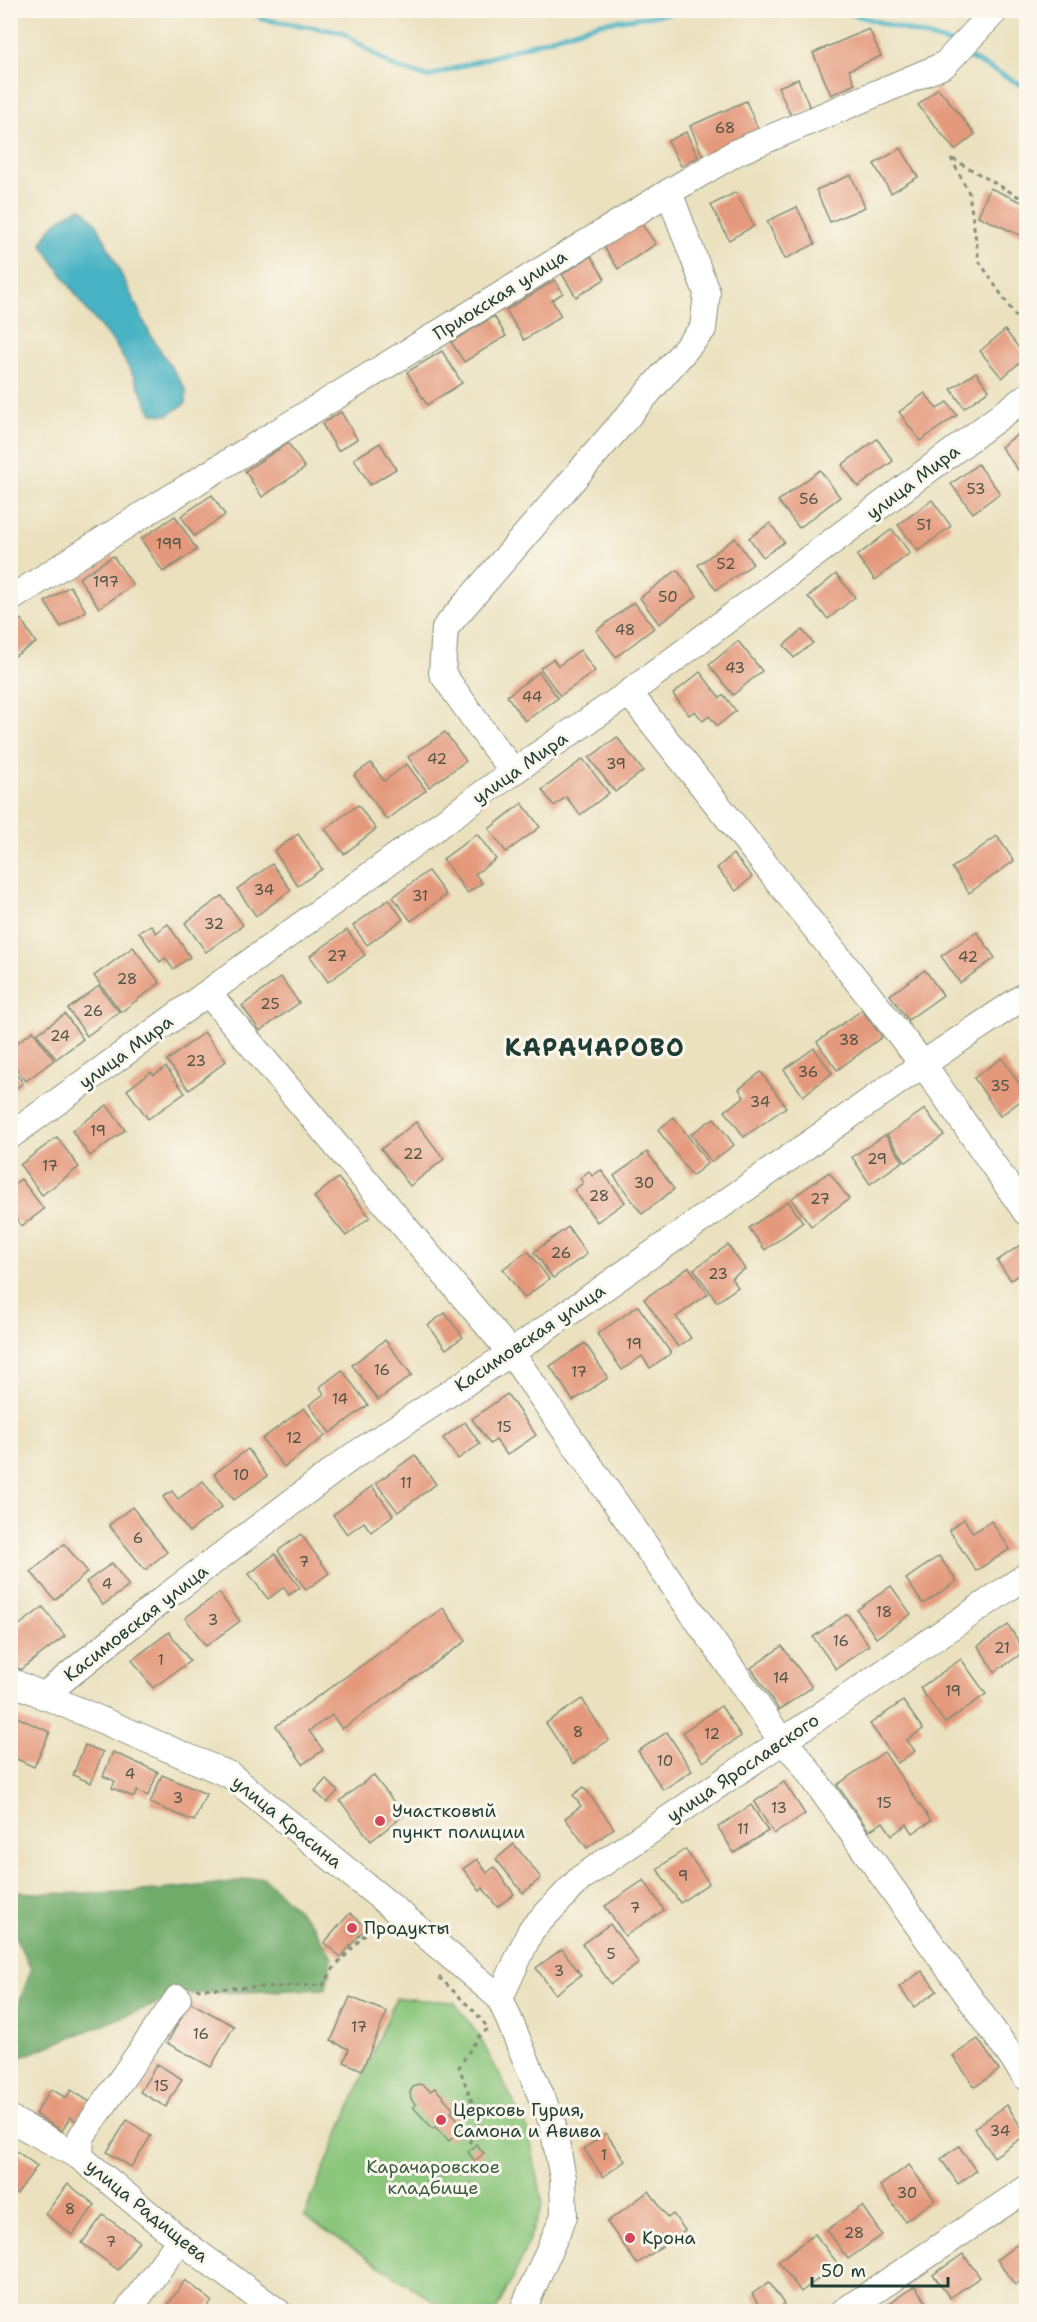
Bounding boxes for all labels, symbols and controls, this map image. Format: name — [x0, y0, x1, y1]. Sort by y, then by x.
house number: 68 — [715, 118, 735, 138]
street label: Приокская улица — [429, 244, 571, 346]
street label: улица Мира — [861, 439, 965, 525]
house number: 53 — [967, 479, 986, 499]
house number: 56 — [799, 489, 819, 509]
house number: 51 — [917, 515, 931, 535]
house number: 199 — [156, 534, 182, 554]
house number: 52 — [717, 554, 735, 574]
house number: 197 — [93, 572, 119, 592]
house number: 50 — [658, 587, 678, 607]
house number: 48 — [615, 620, 635, 640]
house number: 43 — [725, 658, 745, 678]
house number: 44 — [522, 687, 542, 707]
street label: улица Мира — [468, 726, 572, 810]
house number: 42 — [427, 749, 447, 769]
house number: 39 — [606, 754, 626, 774]
house number: 34 — [254, 880, 274, 900]
house number: 31 — [412, 886, 428, 906]
house number: 32 — [204, 914, 224, 934]
house number: 27 — [327, 946, 347, 966]
house number: 42 — [958, 947, 978, 967]
house number: 28 — [117, 969, 137, 989]
house number: 25 — [260, 994, 280, 1014]
house number: 26 — [83, 1001, 103, 1021]
street label: улица Мира — [74, 1010, 178, 1094]
house number: 24 — [50, 1026, 70, 1046]
house number: 38 — [839, 1030, 859, 1050]
district label: КАРАЧАРОВО — [505, 1032, 685, 1064]
house number: 23 — [186, 1051, 206, 1071]
house number: 36 — [798, 1062, 818, 1082]
house number: 35 — [990, 1076, 1010, 1096]
house number: 34 — [750, 1092, 770, 1112]
house number: 19 — [90, 1121, 106, 1141]
house number: 22 — [403, 1144, 423, 1164]
house number: 29 — [867, 1149, 887, 1169]
house number: 17 — [42, 1156, 58, 1176]
house number: 30 — [634, 1173, 654, 1193]
house number: 28 — [589, 1186, 609, 1206]
house number: 27 — [810, 1189, 830, 1209]
house number: 26 — [551, 1243, 571, 1263]
house number: 23 — [708, 1264, 728, 1284]
street label: Касимовская улица — [450, 1279, 610, 1397]
house number: 19 — [626, 1334, 642, 1354]
house number: 16 — [374, 1360, 390, 1380]
house number: 17 — [571, 1362, 587, 1382]
house number: 14 — [332, 1389, 348, 1409]
house number: 15 — [496, 1417, 512, 1437]
house number: 12 — [286, 1428, 302, 1448]
house number: 10 — [233, 1465, 249, 1485]
house number: 11 — [400, 1473, 412, 1493]
house number: 6 — [133, 1528, 143, 1548]
house number: 7 — [299, 1552, 309, 1572]
street label: Касимовская улица — [59, 1559, 213, 1687]
house number: 4 — [102, 1574, 112, 1594]
house number: 18 — [876, 1602, 892, 1622]
house number: 3 — [208, 1610, 218, 1630]
house number: 16 — [833, 1631, 849, 1651]
house number: 21 — [994, 1638, 1010, 1658]
house number: 1 — [158, 1650, 164, 1670]
house number: 14 — [773, 1668, 789, 1688]
house number: 19 — [945, 1681, 961, 1701]
street label: улица Ярославского — [662, 1708, 824, 1828]
house number: 8 — [573, 1722, 583, 1742]
house number: 12 — [704, 1724, 720, 1744]
house number: 10 — [657, 1751, 673, 1771]
house number: 4 — [125, 1764, 135, 1784]
street label: улица Красина — [227, 1770, 347, 1874]
house number: 3 — [173, 1788, 183, 1808]
house number: 15 — [876, 1793, 892, 1813]
house number: 13 — [771, 1798, 787, 1818]
place label: Участковый пункт полиции — [392, 1799, 525, 1844]
marker: Участковый пункт полиции — [373, 1814, 387, 1828]
house number: 11 — [737, 1819, 749, 1839]
house number: 9 — [678, 1866, 688, 1886]
house number: 7 — [630, 1898, 640, 1918]
place label: Продукты — [364, 1916, 450, 1940]
marker: Продукты — [345, 1921, 359, 1935]
house number: 5 — [606, 1944, 616, 1964]
house number: 3 — [554, 1961, 564, 1981]
house number: 17 — [351, 2017, 367, 2037]
house number: 16 — [193, 2024, 209, 2044]
house number: 15 — [153, 2076, 169, 2096]
place label: Церковь Гурия, Самона и Авива — [453, 2098, 601, 2143]
marker: Церковь Гурия, Самона и Авива — [434, 2113, 448, 2127]
house number: 34 — [990, 2121, 1010, 2141]
house number: 1 — [601, 2145, 607, 2165]
street label: улица Радищева — [81, 2154, 213, 2268]
park label: Карачаровское кладбище — [366, 2155, 500, 2200]
house number: 30 — [897, 2183, 917, 2203]
house number: 8 — [65, 2199, 75, 2219]
house number: 28 — [844, 2223, 864, 2243]
place label: Крона — [642, 2226, 696, 2250]
marker: Крона — [623, 2231, 637, 2245]
house number: 7 — [106, 2232, 116, 2252]
scale bar — [812, 2250, 948, 2288]
text: 50 m — [821, 2259, 866, 2283]

